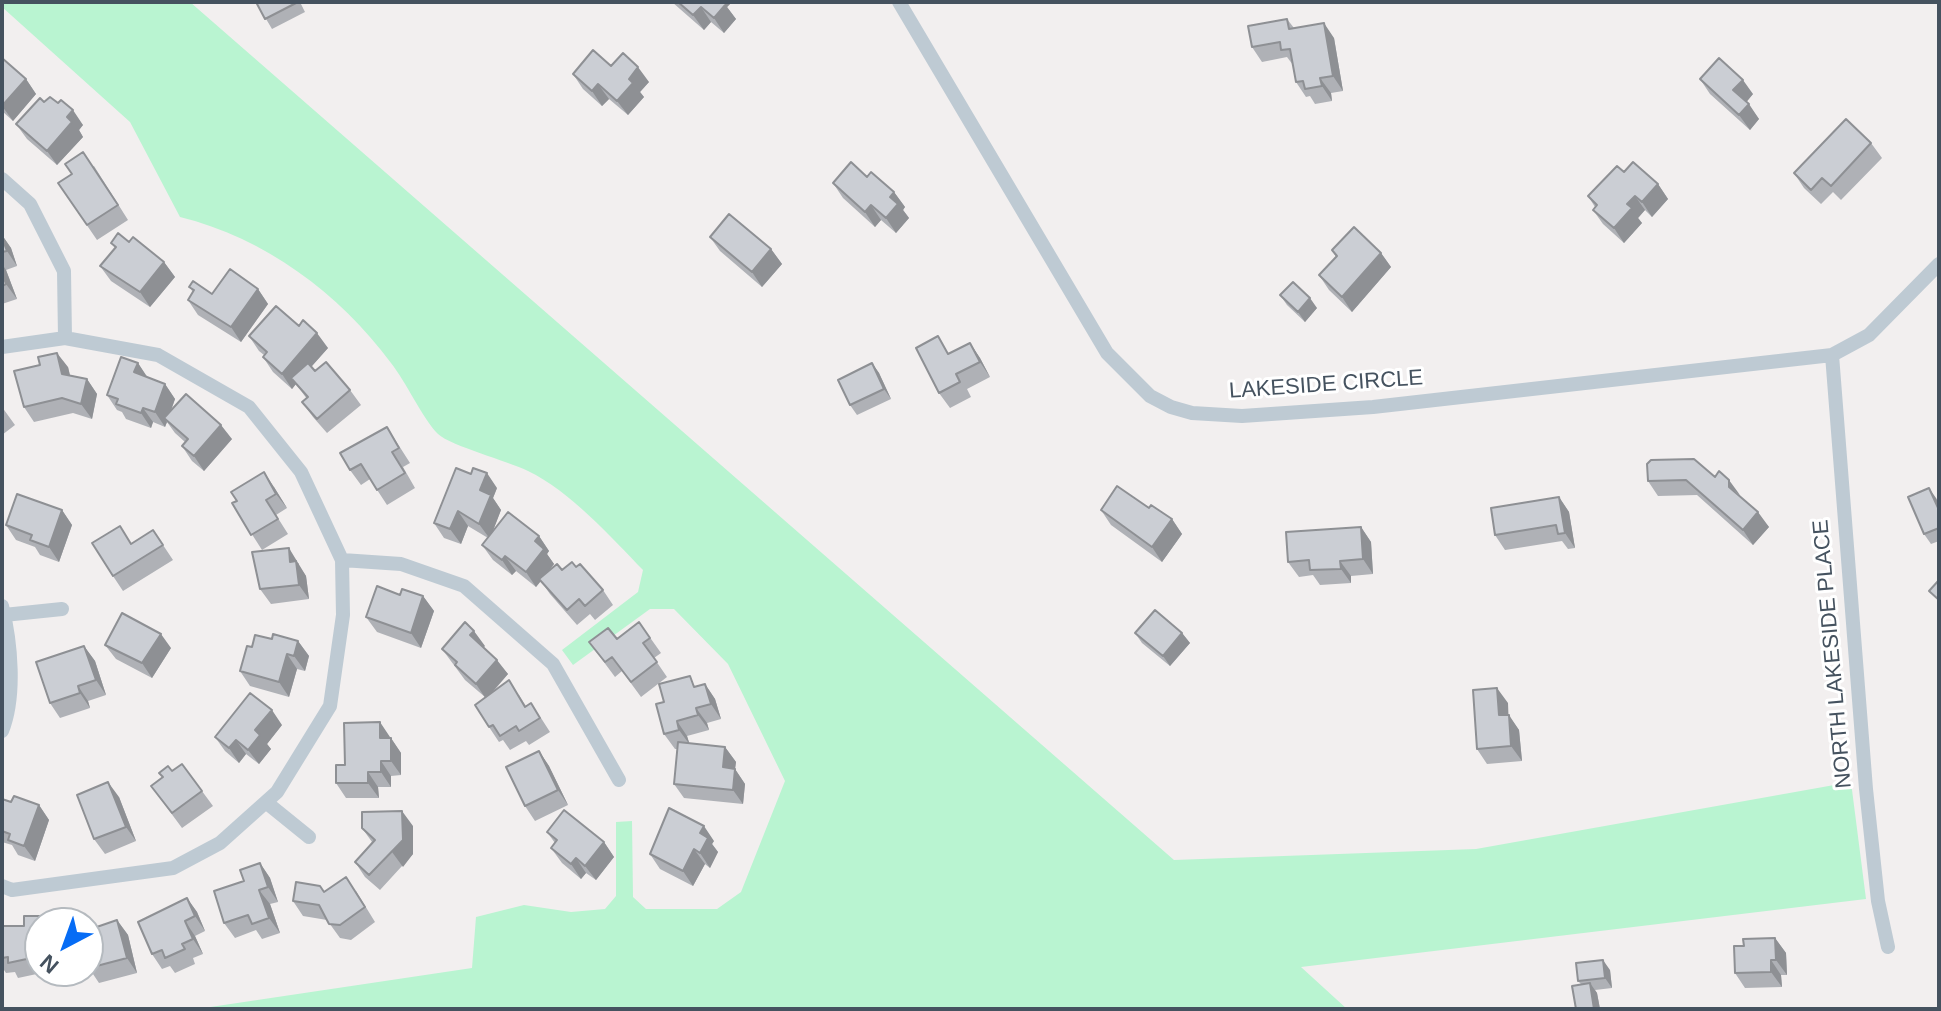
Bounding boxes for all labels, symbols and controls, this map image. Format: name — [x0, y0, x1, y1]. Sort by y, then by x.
street label: LAKESIDE CIRCLE — [1228, 365, 1424, 405]
street label: NORTH LAKESIDE PLACE — [1808, 518, 1858, 790]
north arrow — [24, 907, 104, 987]
text: N — [35, 949, 63, 979]

